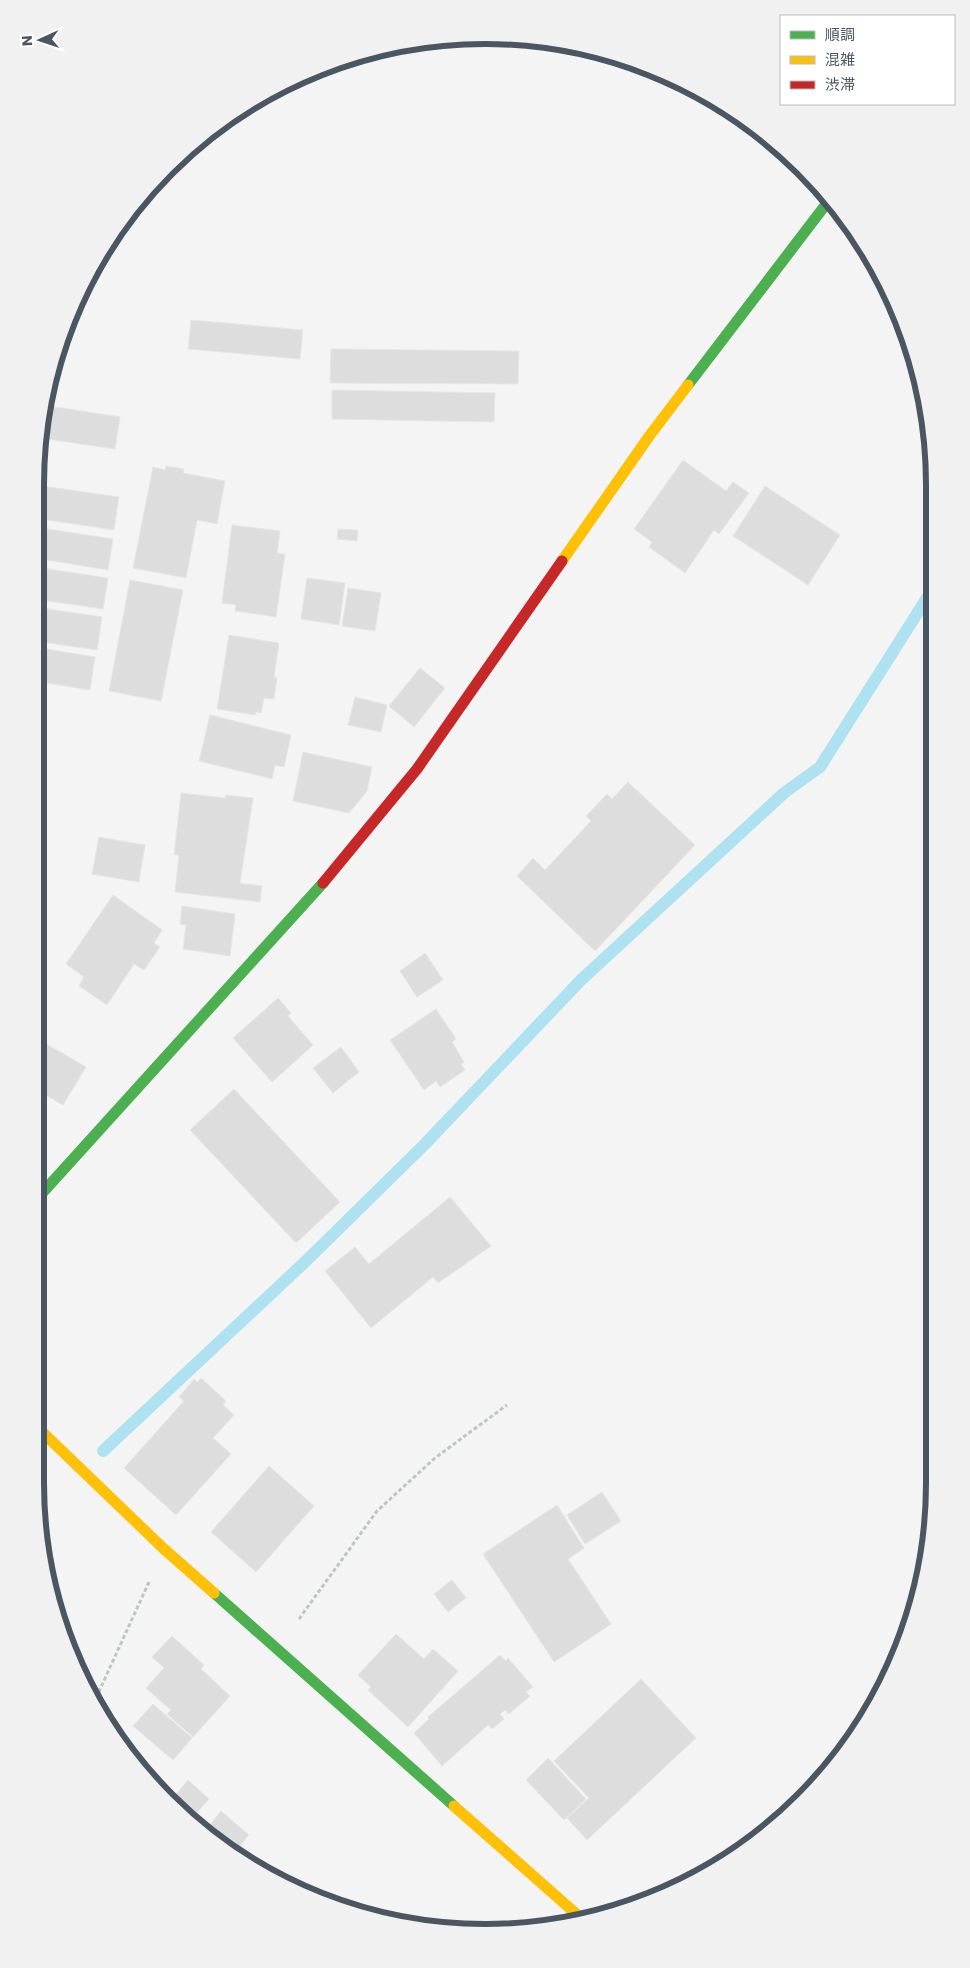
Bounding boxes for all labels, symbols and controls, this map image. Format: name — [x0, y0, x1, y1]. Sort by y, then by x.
north arrow — [15, 15, 65, 65]
legend — [780, 15, 955, 105]
text: 順調 — [825, 24, 855, 45]
text: N — [17, 35, 37, 46]
text: 混雑 — [825, 49, 855, 70]
text: 渋滞 — [825, 74, 855, 95]

